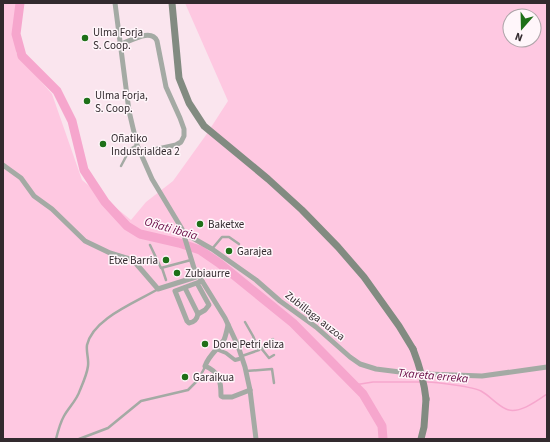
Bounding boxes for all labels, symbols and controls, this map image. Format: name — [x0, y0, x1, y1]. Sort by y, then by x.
north arrow — [502, 8, 542, 48]
place label: Ulma Forja S. Coop. — [93, 25, 143, 53]
text: N — [513, 29, 525, 45]
marker: Ulma Forja S. Coop. — [80, 33, 90, 43]
place label: Ulma Forja, S. Coop. — [95, 88, 148, 116]
marker: Ulma Forja, S. Coop. — [82, 96, 92, 106]
place label: Oñatiko Industrialdea 2 — [111, 131, 180, 159]
marker: Oñatiko Industrialdea 2 — [98, 139, 108, 149]
water label: Oñati ibaia — [142, 213, 200, 245]
place label: Baketxe — [208, 217, 245, 232]
marker: Baketxe — [195, 219, 205, 229]
place label: Garajea — [237, 244, 272, 259]
marker: Garajea — [224, 246, 234, 256]
place label: Etxe Barria — [109, 253, 158, 268]
marker: Etxe Barria — [161, 255, 171, 265]
place label: Zubiaurre — [185, 266, 231, 281]
marker: Zubiaurre — [172, 268, 182, 278]
street label: Zubillaga auzoa — [282, 288, 348, 344]
place label: Done Petri eliza — [213, 337, 284, 352]
marker: Done Petri eliza — [200, 339, 210, 349]
water label: Txareta erreka — [397, 364, 470, 388]
place label: Garaikua — [193, 370, 234, 385]
marker: Garaikua — [180, 372, 190, 382]

